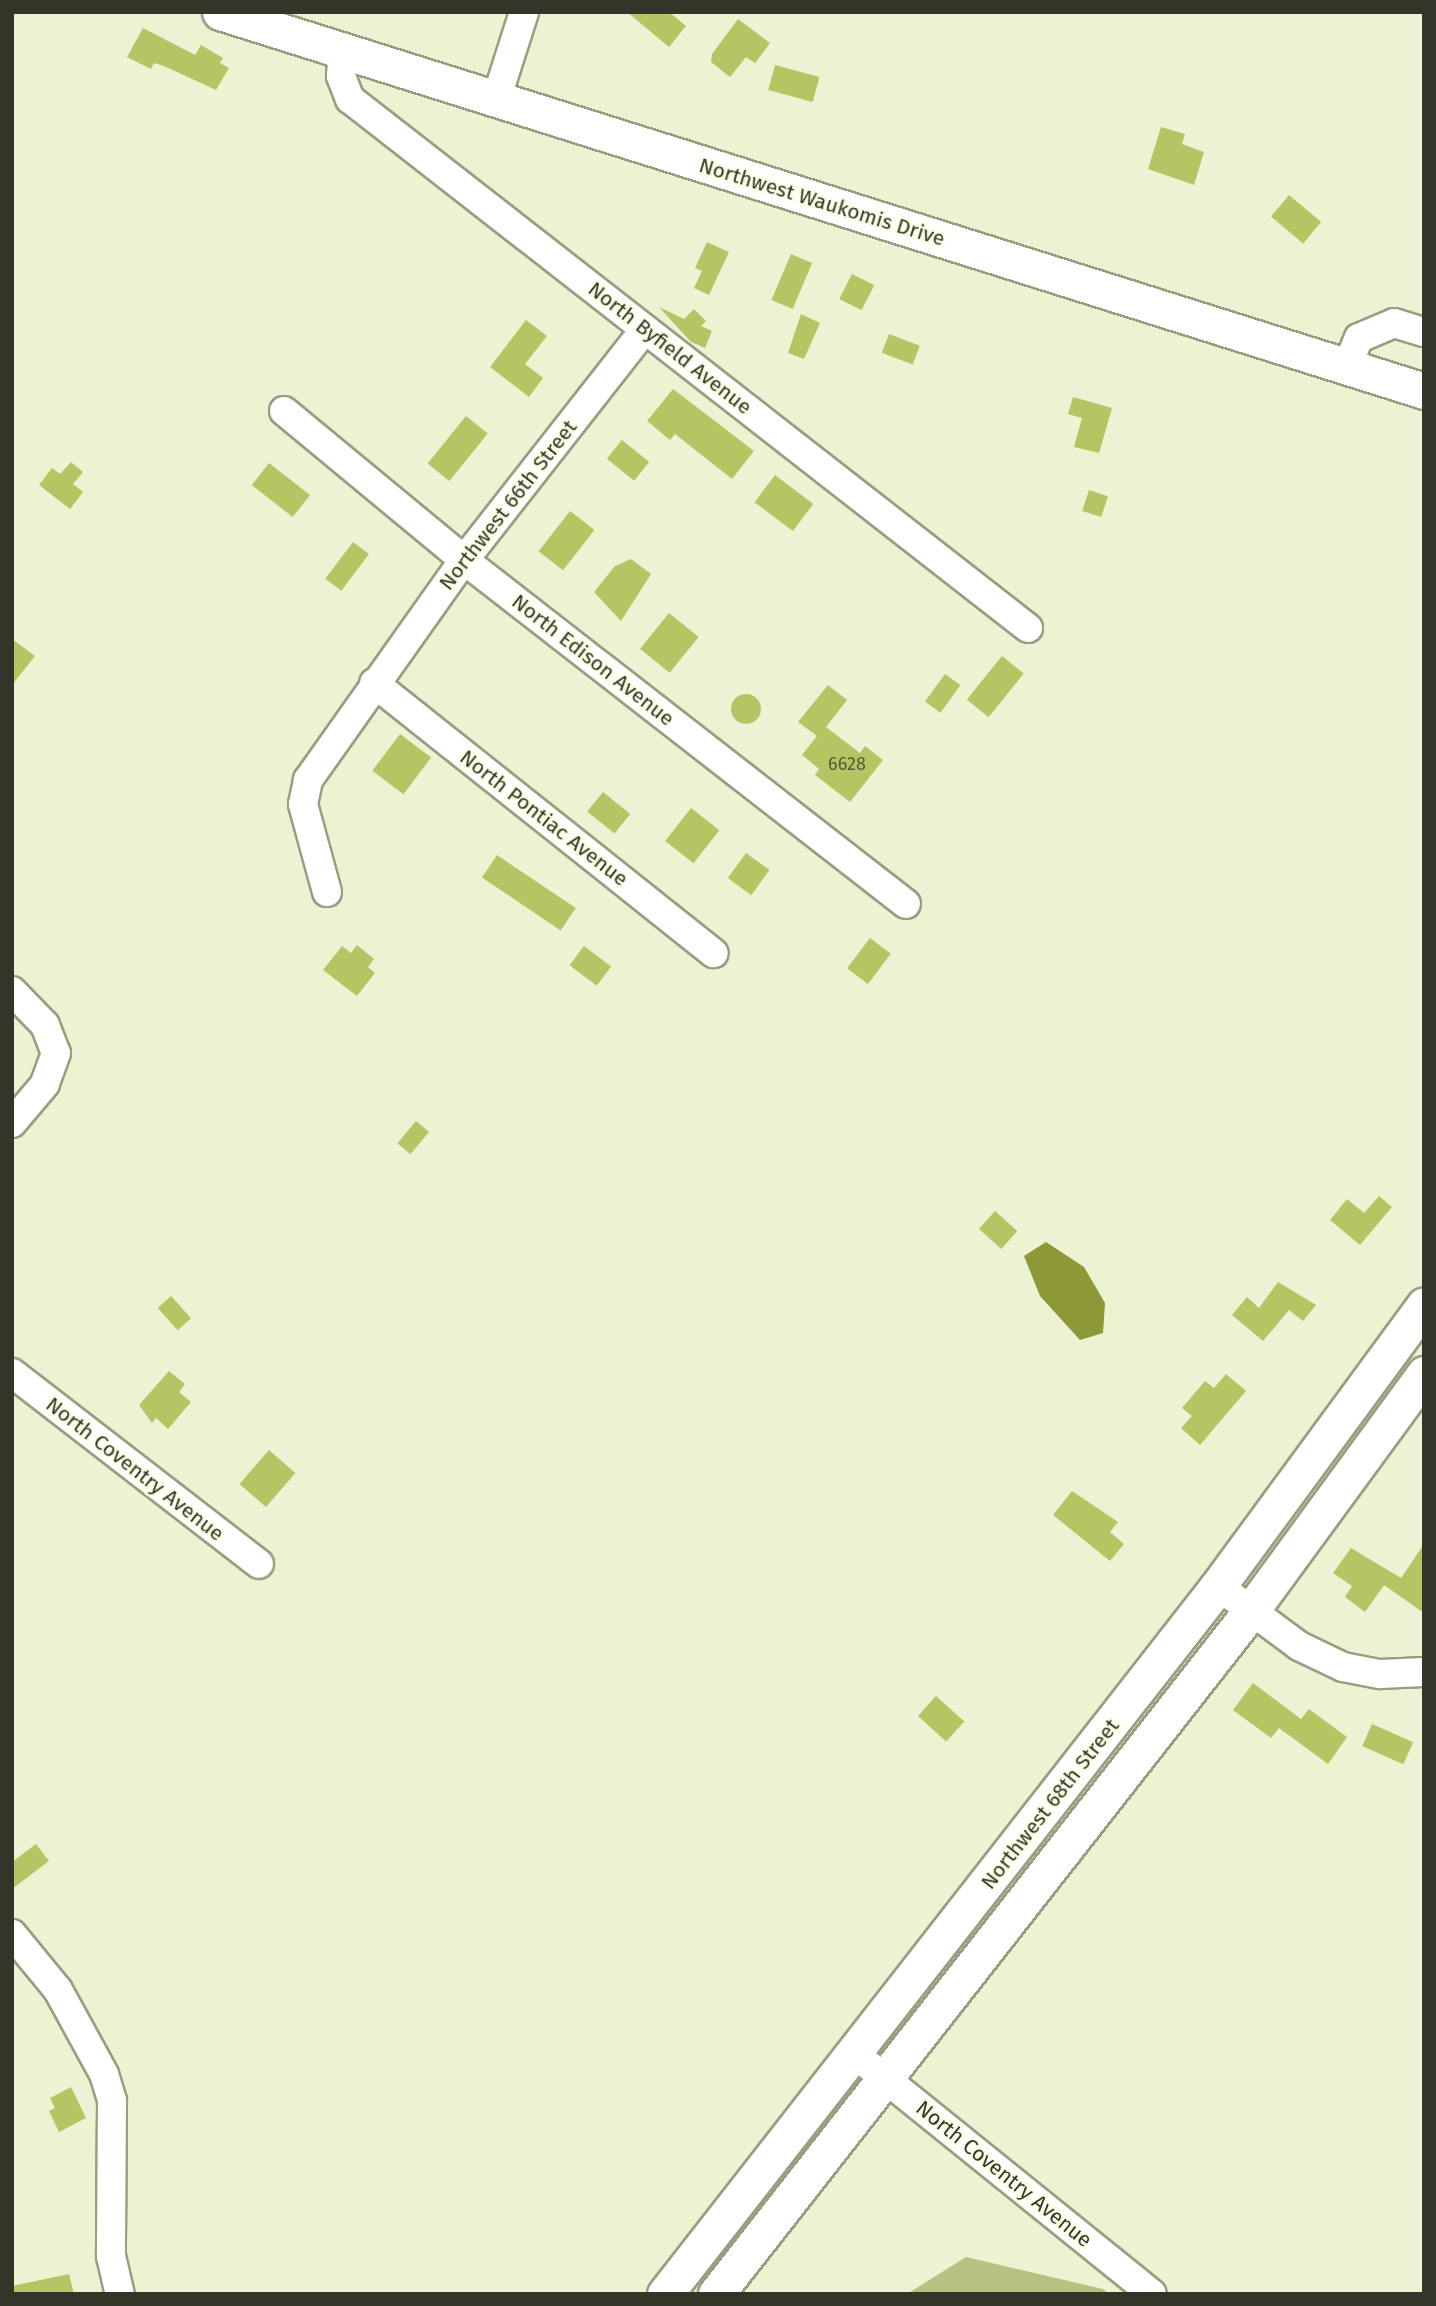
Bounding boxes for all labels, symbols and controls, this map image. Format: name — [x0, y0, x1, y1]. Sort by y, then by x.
street label: Northwest Waukomis Drive — [696, 153, 948, 251]
street label: North Byfield Avenue — [583, 276, 757, 420]
street label: Northwest 66th Street — [434, 415, 582, 595]
street label: North Edison Avenue — [507, 589, 679, 731]
street label: North Pontiac Avenue — [455, 744, 633, 892]
house number: 6628 — [828, 753, 866, 775]
street label: North Coventry Avenue — [41, 1392, 229, 1546]
street label: Northwest 68th Street — [976, 1714, 1124, 1894]
street label: North Coventry Avenue — [911, 2095, 1097, 2253]

